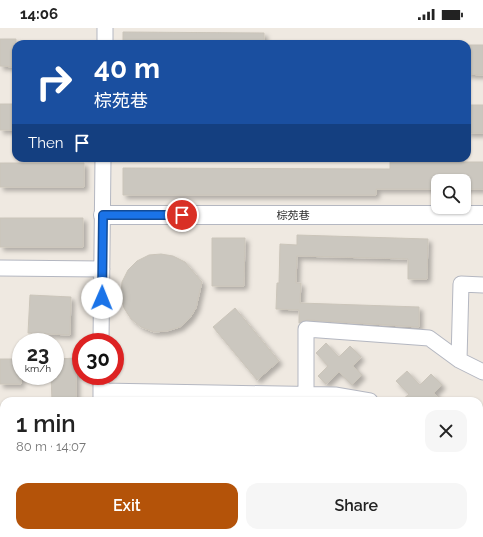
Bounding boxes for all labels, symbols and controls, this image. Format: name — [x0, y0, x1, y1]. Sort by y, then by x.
text: 14:06 — [20, 5, 58, 23]
text: 40 m — [94, 52, 160, 85]
icon: right — [28, 56, 80, 108]
text: 棕苑巷 — [94, 90, 148, 111]
icon: arrive — [71, 132, 93, 154]
text: Then — [28, 134, 63, 152]
map controls — [431, 174, 471, 214]
button: search — [431, 174, 471, 214]
pin — [165, 198, 199, 232]
icon: arrive — [171, 204, 193, 226]
street label: 棕苑巷 — [277, 209, 310, 222]
position arrow — [81, 277, 123, 319]
speed limit sign: 30 — [72, 333, 124, 385]
text: 23 — [27, 342, 49, 366]
text: km/h — [25, 363, 51, 374]
text: 1 min — [16, 409, 76, 438]
button: close — [425, 410, 467, 452]
text: 80 m · 14:07 — [16, 439, 86, 454]
button: Exit — [16, 483, 238, 529]
button: Share — [246, 483, 467, 529]

